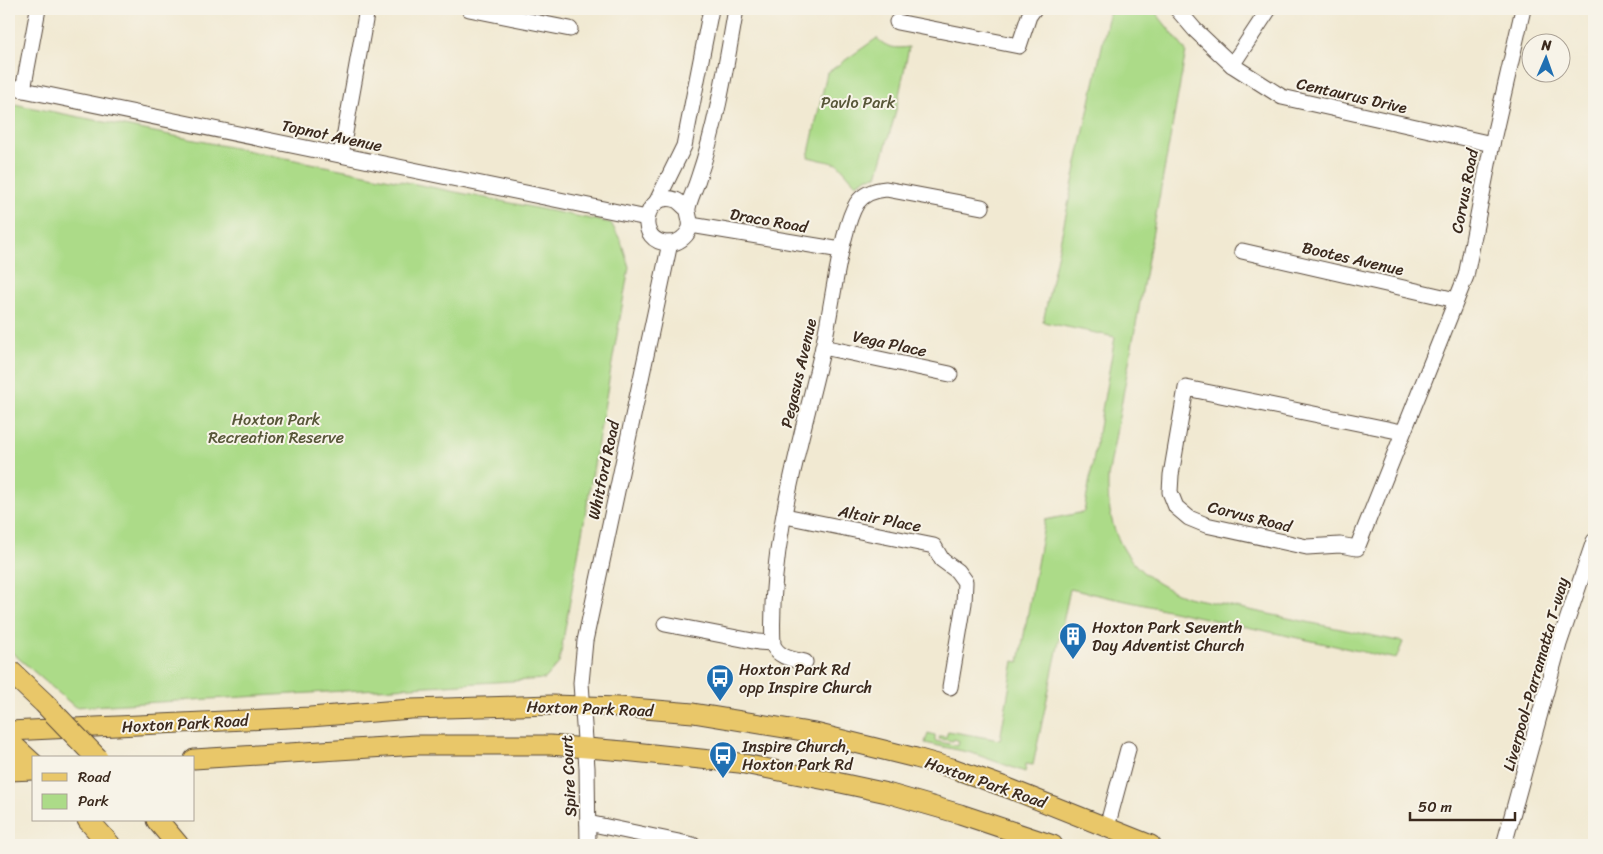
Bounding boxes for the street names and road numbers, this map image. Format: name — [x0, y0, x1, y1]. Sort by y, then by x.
street label: Centaurus Drive — [1294, 69, 1410, 122]
street label: Topnot Avenue — [279, 111, 385, 160]
street label: Corvus Road — [1442, 145, 1487, 236]
street label: Draco Road — [728, 199, 812, 242]
street label: Bootes Avenue — [1299, 233, 1407, 284]
street label: Pegasus Avenue — [772, 315, 825, 431]
street label: Vega Place — [850, 322, 930, 365]
street label: Whitford Road — [579, 416, 628, 522]
street label: Corvus Road — [1205, 492, 1296, 541]
street label: Altair Place — [835, 496, 924, 541]
street label: Liverpool–Parramatta T-way — [1494, 573, 1577, 775]
street label: Hoxton Park Road — [526, 692, 655, 725]
street label: Hoxton Park Road — [121, 706, 251, 741]
street label: Spire Court — [552, 734, 585, 818]
street label: Hoxton Park Road — [921, 748, 1052, 817]

